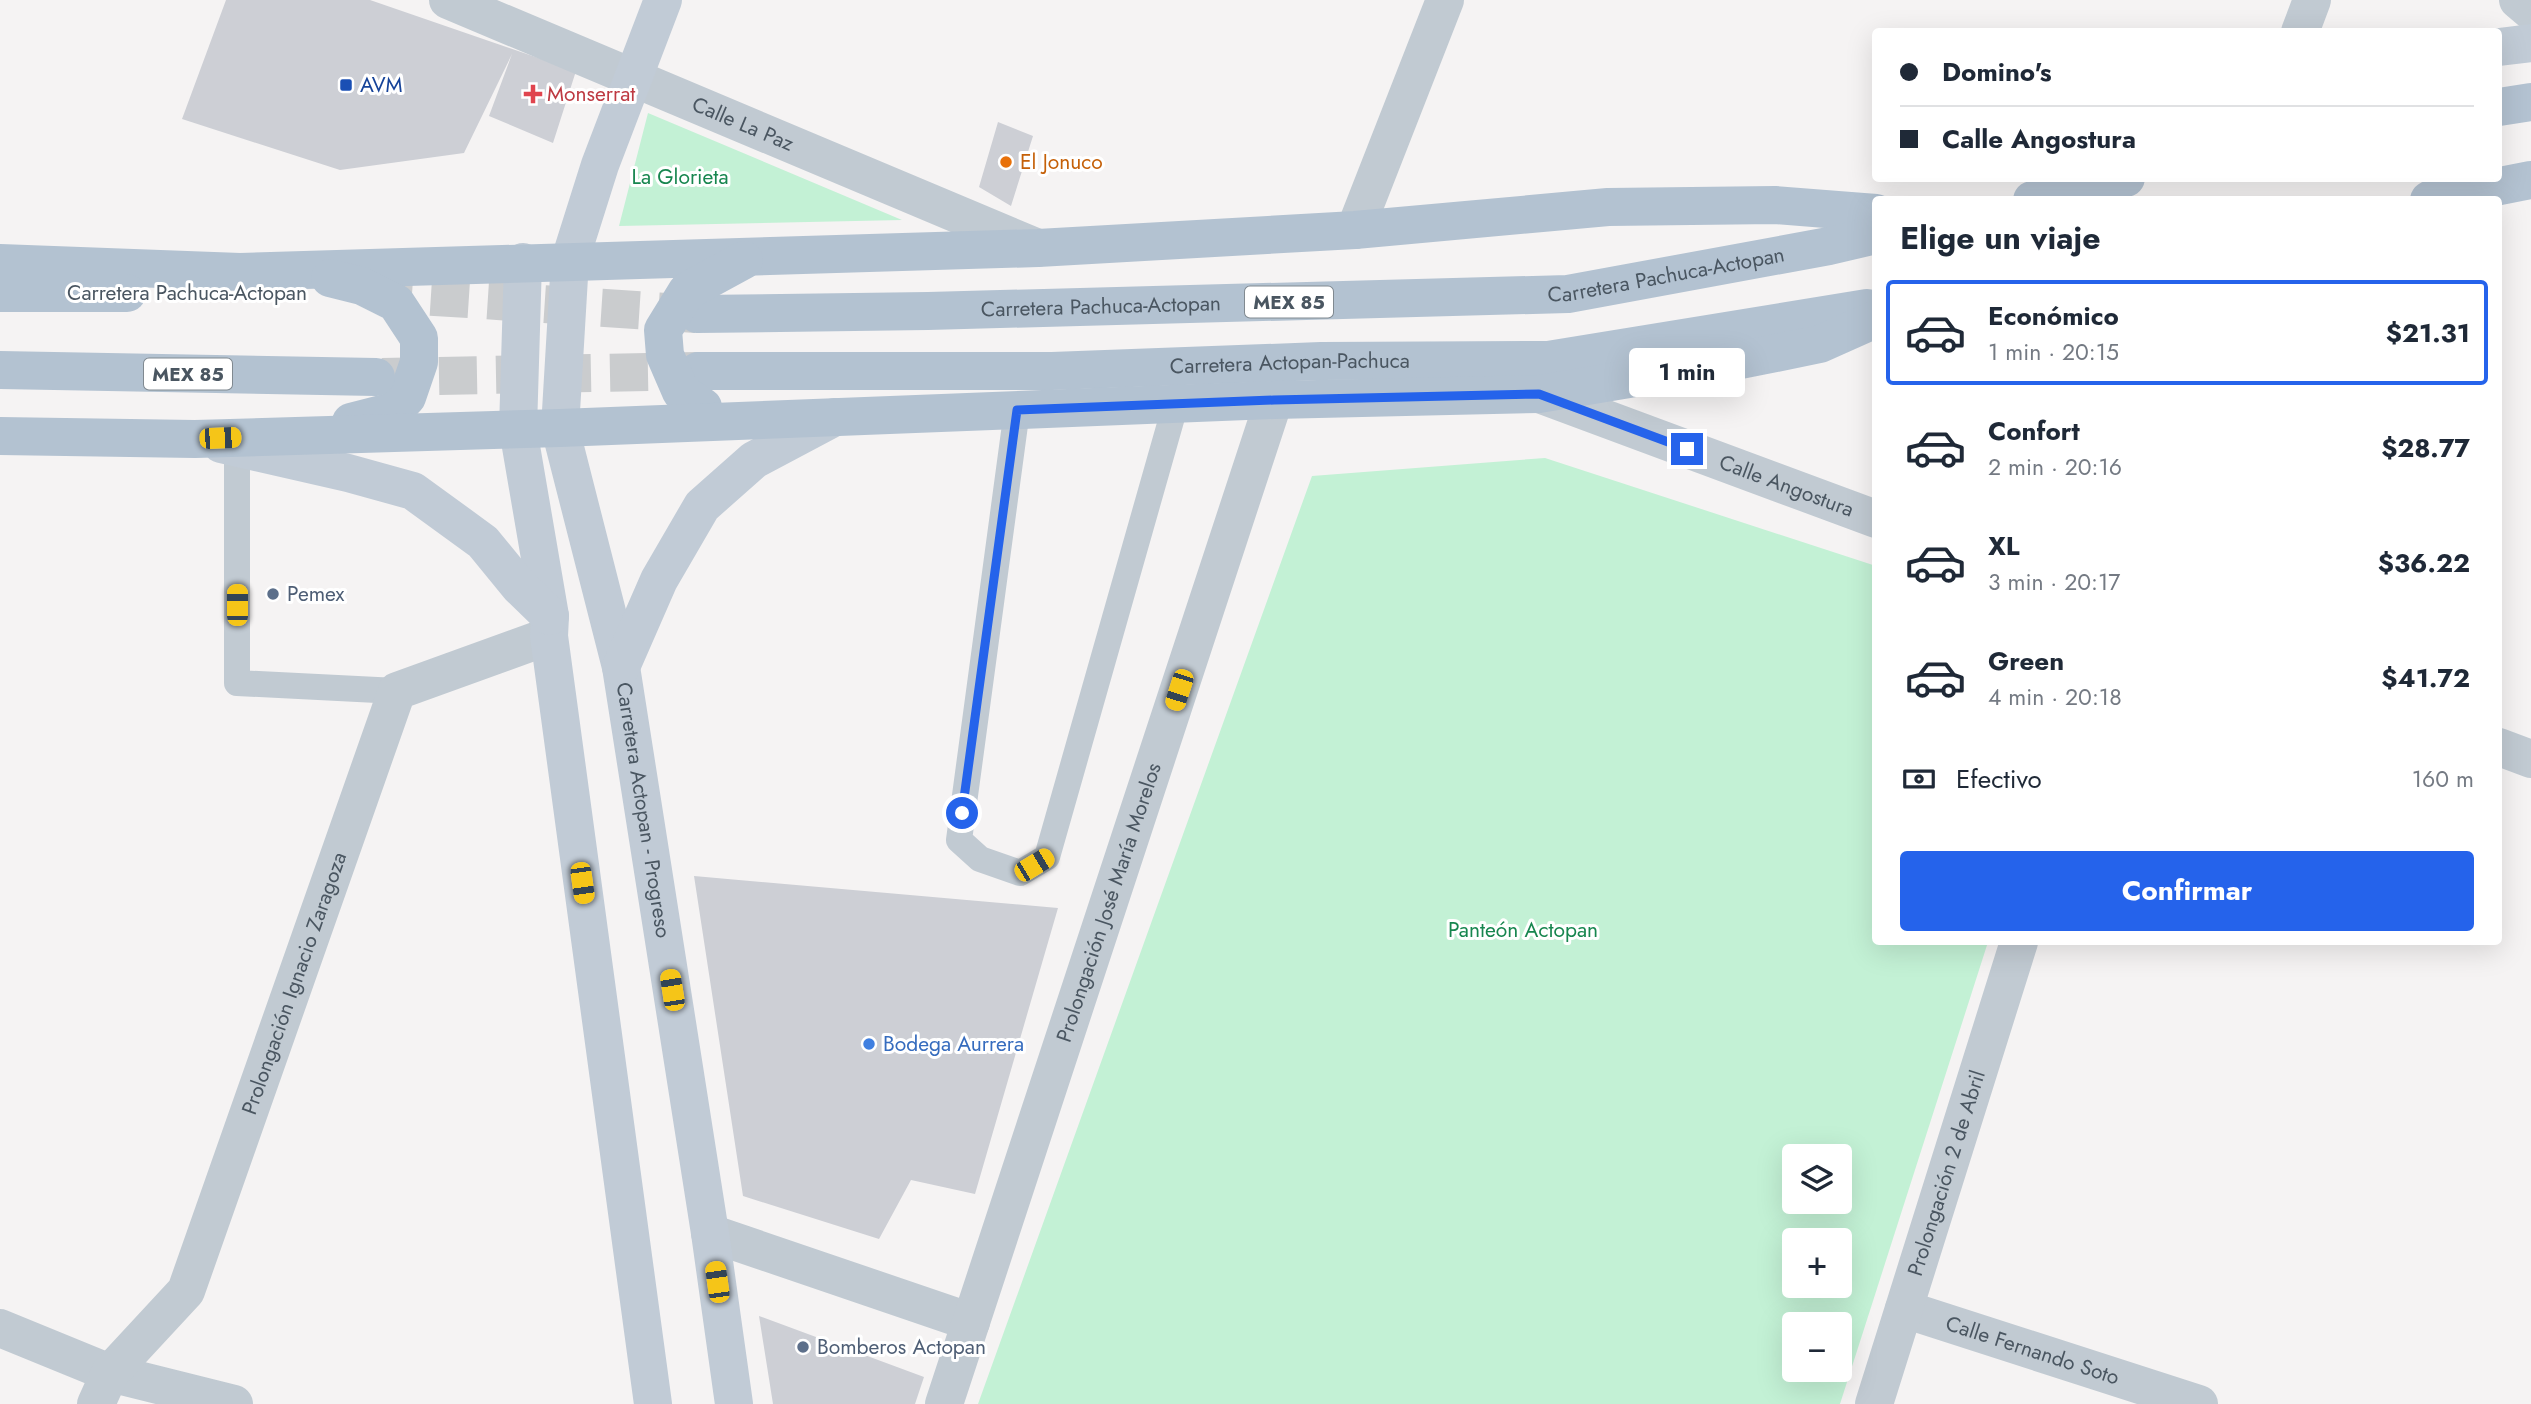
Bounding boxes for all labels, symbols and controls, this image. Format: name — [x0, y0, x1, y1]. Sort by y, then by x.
text: Domino's — [1942, 53, 2052, 91]
place label: AVM — [360, 70, 403, 100]
marker: AVM — [338, 77, 354, 93]
place label: Monserrat — [547, 79, 635, 109]
marker: Monserrat — [525, 86, 541, 102]
street label: Calle La Paz — [687, 89, 799, 159]
text: Calle Angostura — [1942, 120, 2136, 158]
place label: El Jonuco — [1020, 147, 1103, 177]
marker: El Jonuco — [998, 154, 1014, 170]
park label: La Glorieta — [631, 162, 729, 192]
text: Elige un viaje — [1900, 215, 2101, 261]
street label: Carretera Pachuca-Actopan — [1547, 239, 1787, 310]
street label: Carretera Pachuca-Actopan — [67, 278, 307, 308]
road number: MEX 85 — [1245, 286, 1333, 318]
street label: Carretera Pachuca-Actopan — [980, 288, 1221, 325]
text: Económico — [1988, 297, 2119, 335]
icon: car — [1904, 301, 1967, 364]
text: $21.31 — [2386, 314, 2470, 352]
text: 1 min · 20:15 — [1988, 335, 2119, 369]
street label: Carretera Actopan-Pachuca — [1169, 346, 1410, 382]
callout: 1 min — [1629, 348, 1745, 396]
text: 1 min — [1658, 355, 1716, 389]
road number: MEX 85 — [144, 358, 232, 390]
text: Confort — [1988, 412, 2080, 450]
icon: car — [1904, 416, 1967, 479]
car — [199, 427, 242, 449]
text: $28.77 — [2381, 429, 2470, 467]
route end — [1671, 433, 1703, 465]
street label: Calle Angostura — [1715, 447, 1858, 524]
text: 2 min · 20:16 — [1988, 450, 2122, 484]
text: XL — [1988, 527, 2020, 565]
icon: car — [1904, 531, 1967, 594]
text: $36.22 — [2378, 544, 2470, 582]
text: 3 min · 20:17 — [1988, 565, 2120, 599]
place label: Pemex — [287, 579, 345, 609]
car — [227, 584, 248, 626]
marker: Pemex — [265, 586, 281, 602]
text: Green — [1988, 642, 2064, 680]
icon: car — [1904, 646, 1967, 709]
text: $41.72 — [2381, 659, 2470, 697]
car — [1163, 667, 1196, 713]
street label: Carretera Actopan - Progreso — [609, 680, 678, 940]
text: 4 min · 20:18 — [1988, 680, 2122, 714]
street label: Prolongación José María Morelos — [1049, 759, 1169, 1046]
icon: cash — [1900, 760, 1938, 798]
text: Efectivo — [1956, 760, 2042, 798]
text: 160 m — [2412, 762, 2474, 796]
route start — [946, 797, 978, 829]
car — [1011, 845, 1058, 885]
street label: Prolongación Ignacio Zaragoza — [234, 848, 354, 1119]
button: Confirmar — [1900, 851, 2474, 931]
car — [569, 861, 596, 905]
park label: Panteón Actopan — [1448, 915, 1598, 945]
car — [659, 968, 686, 1012]
place label: Bodega Aurrera — [883, 1029, 1024, 1059]
marker: Bodega Aurrera — [861, 1036, 877, 1052]
street label: Prolongación 2 de Abril — [1900, 1067, 1993, 1280]
map controls — [1782, 1144, 1852, 1382]
button: layers — [1782, 1144, 1852, 1214]
button: + — [1782, 1228, 1852, 1298]
car — [704, 1260, 731, 1304]
street label: Calle Fernando Soto — [1942, 1308, 2123, 1392]
button: − — [1782, 1312, 1852, 1382]
place label: Bomberos Actopan — [817, 1332, 986, 1362]
marker: Bomberos Actopan — [795, 1339, 811, 1355]

